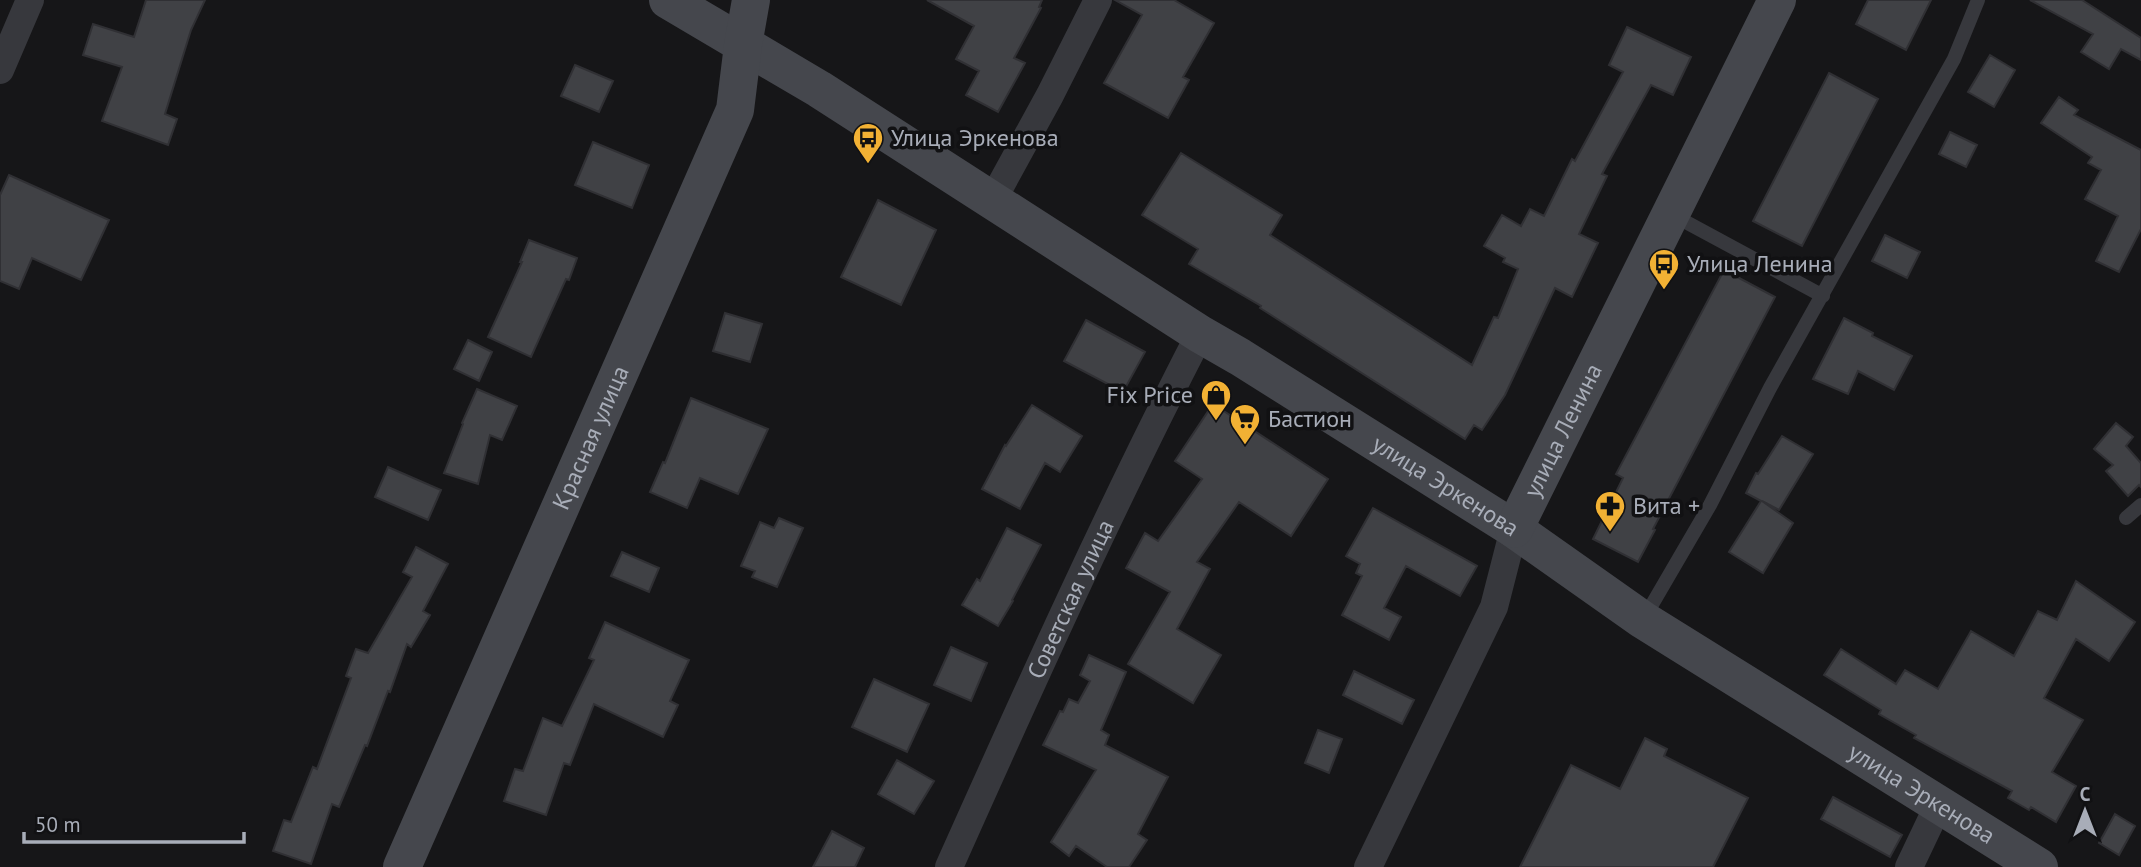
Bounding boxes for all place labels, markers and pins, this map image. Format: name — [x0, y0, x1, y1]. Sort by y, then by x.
bus stop icon: Улица Эркенова — [851, 121, 885, 165]
place label: Улица Эркенова — [891, 122, 1059, 153]
bus stop icon: Улица Ленина — [1647, 247, 1681, 291]
place label: Улица Ленина — [1687, 248, 1833, 279]
shop icon: Fix Price — [1199, 378, 1233, 422]
place label: Fix Price — [1106, 379, 1193, 410]
supermarket icon: Бастион — [1228, 402, 1262, 446]
place label: Бастион — [1268, 403, 1352, 434]
pharmacy icon: Вита + — [1593, 489, 1627, 533]
place label: Вита + — [1633, 490, 1700, 521]

